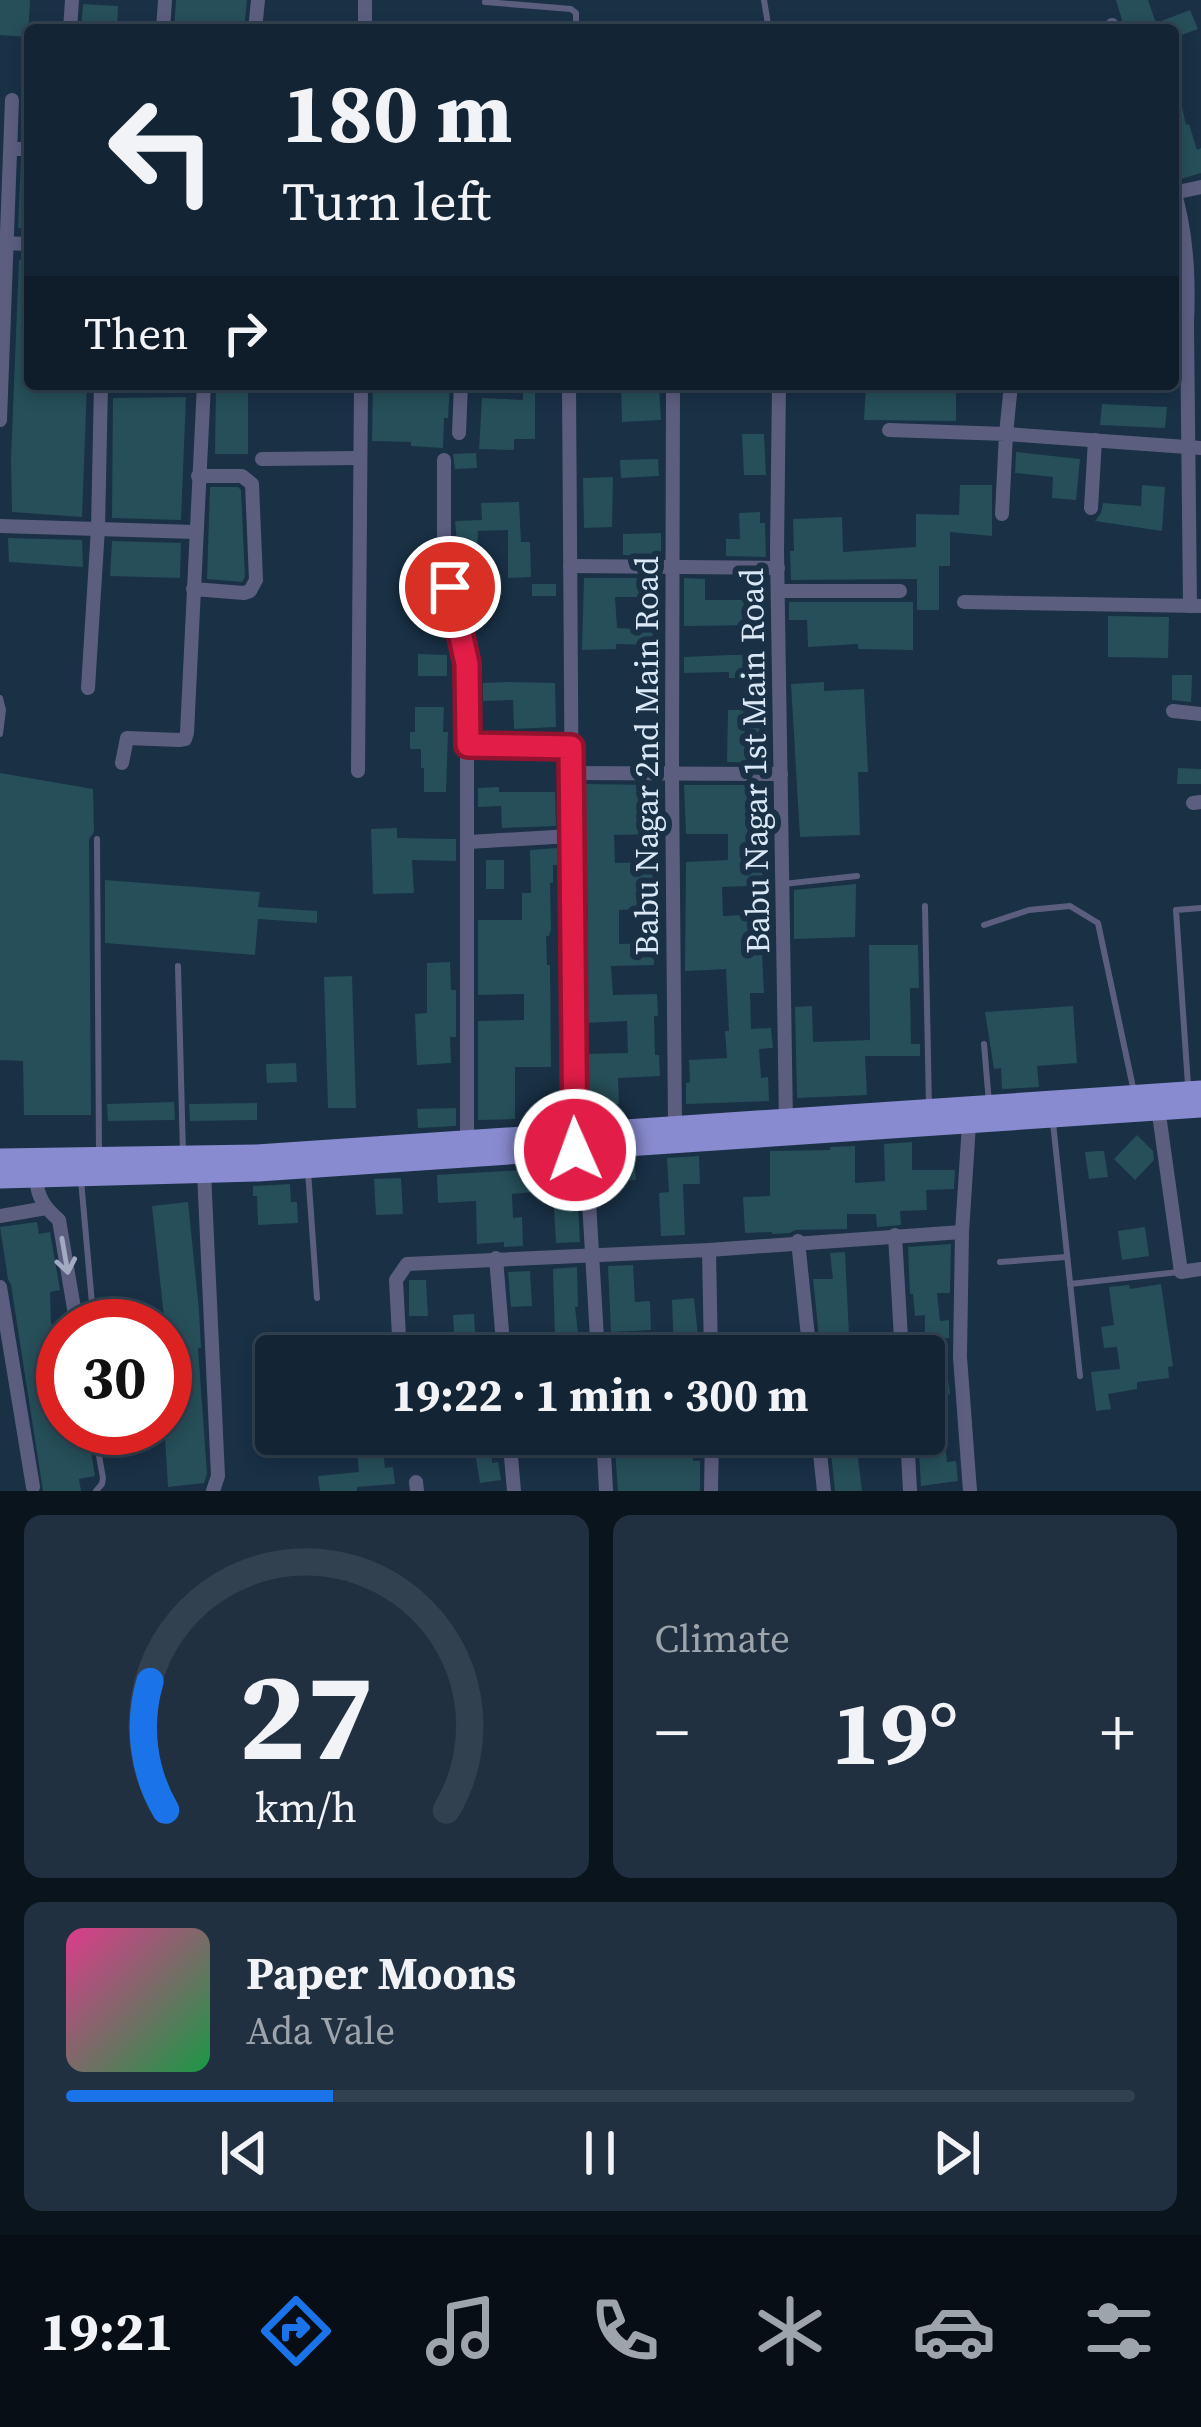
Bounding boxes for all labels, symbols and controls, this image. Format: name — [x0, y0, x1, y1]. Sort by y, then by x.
text: 180 m — [282, 55, 513, 170]
icon: left — [84, 72, 240, 228]
text: Turn left — [282, 164, 491, 238]
icon: right — [212, 300, 278, 366]
text: Then — [84, 302, 188, 364]
pin — [399, 536, 501, 638]
icon: arrive — [417, 554, 483, 620]
street label: Babu Nagar 2nd Main Road — [624, 556, 669, 956]
street label: Babu Nagar 1st Main Road — [729, 568, 780, 954]
position arrow — [512, 1087, 638, 1213]
one-way arrow — [54, 1236, 77, 1275]
speed limit sign: 30 — [36, 1299, 192, 1455]
text: 19:22 · 1 min · 300 m — [392, 1364, 808, 1426]
text: Climate — [655, 1612, 790, 1665]
text: 27 — [239, 1630, 374, 1801]
text: 19° — [831, 1671, 958, 1794]
text: − — [655, 1687, 689, 1777]
text: + — [1100, 1687, 1135, 1777]
text: km/h — [255, 1777, 357, 1835]
text: Paper Moons — [246, 1942, 516, 2004]
text: Ada Vale — [246, 2004, 395, 2057]
icon: previous — [211, 2120, 277, 2186]
icon: pause — [567, 2120, 633, 2186]
icon: next — [924, 2120, 990, 2186]
icon: directions — [254, 2289, 338, 2373]
icon: music — [419, 2289, 503, 2373]
icon: phone — [583, 2289, 667, 2373]
icon: climate — [748, 2289, 832, 2373]
icon: car — [912, 2289, 996, 2373]
icon: filters — [1077, 2289, 1161, 2373]
text: 19:21 — [40, 2294, 174, 2368]

